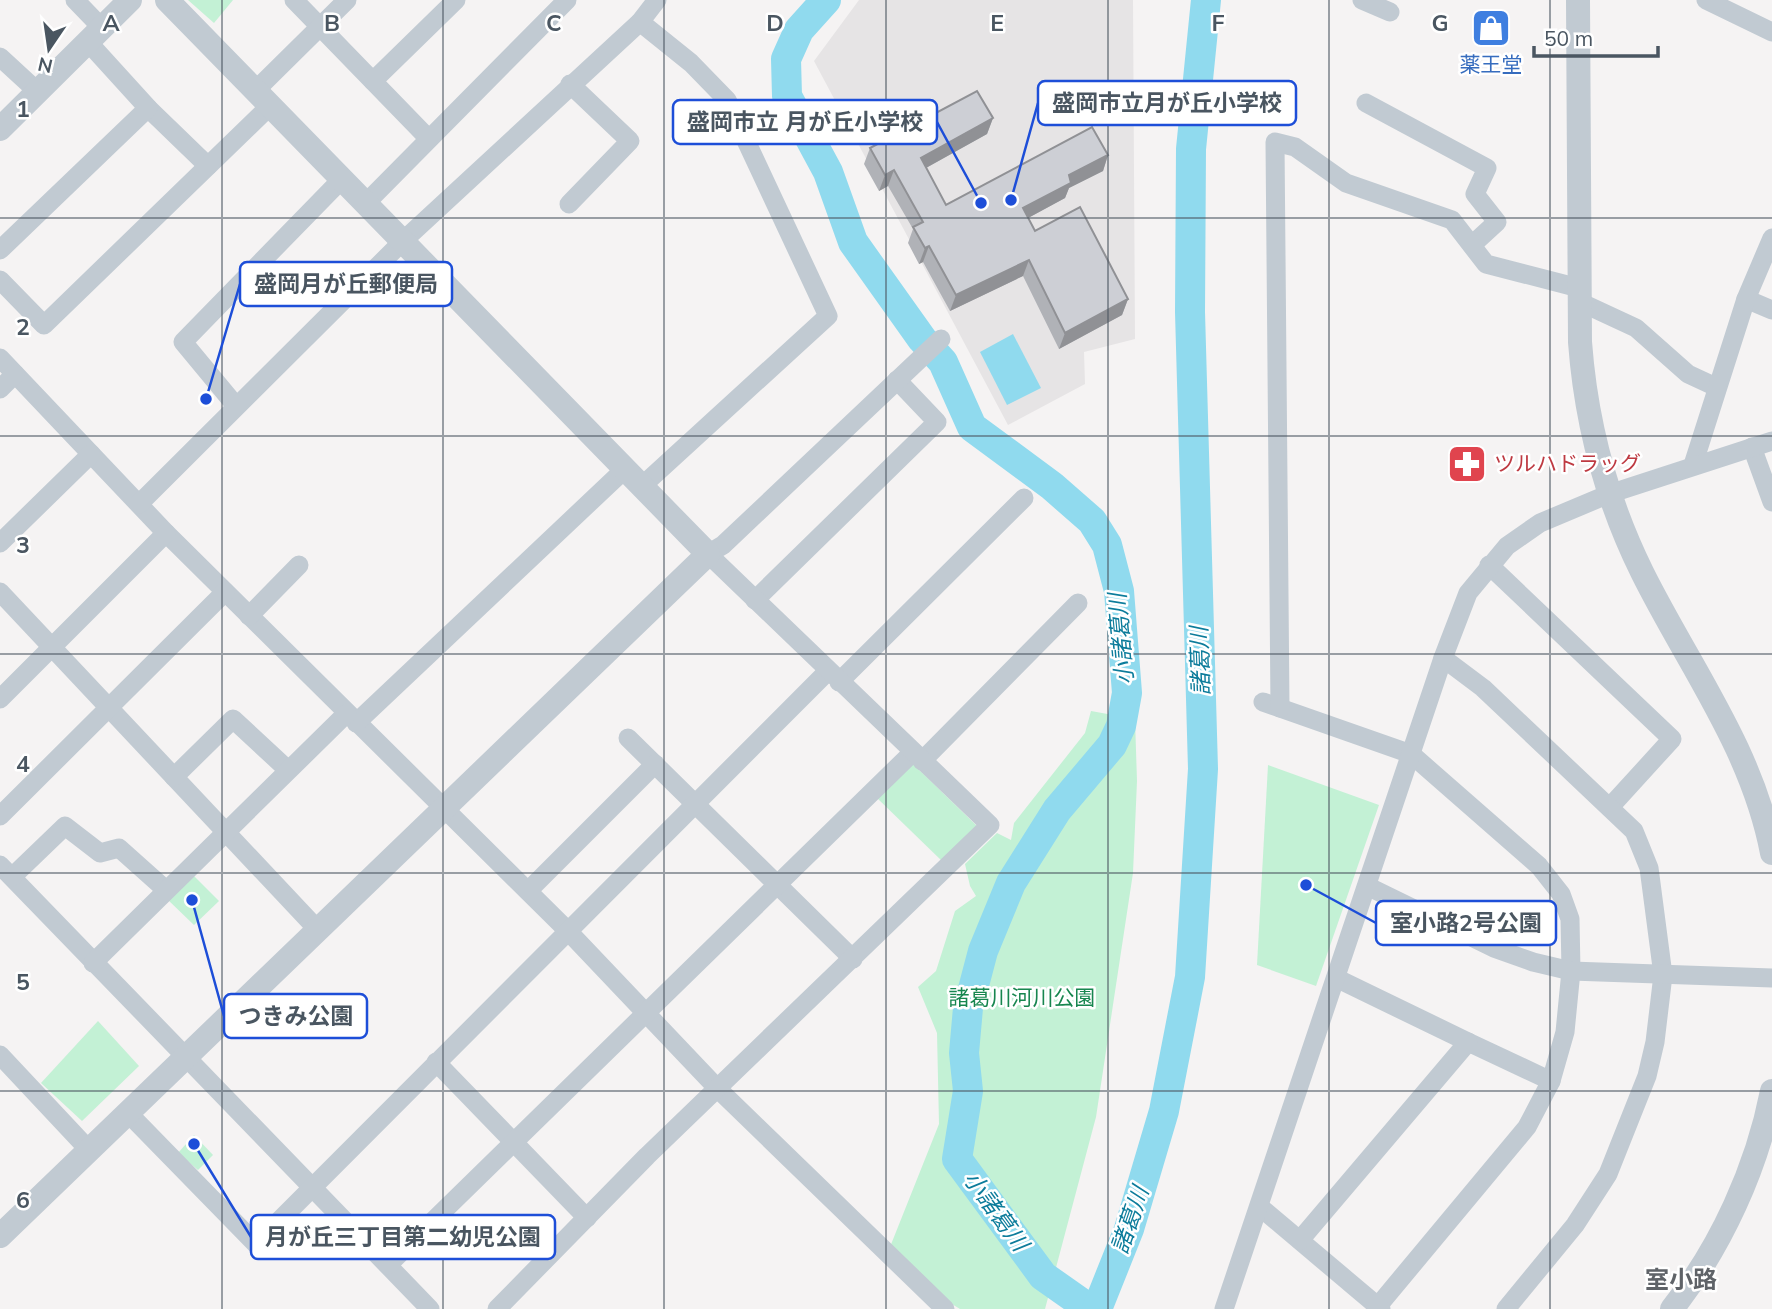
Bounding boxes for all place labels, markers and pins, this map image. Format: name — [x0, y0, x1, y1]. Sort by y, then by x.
shop icon: 薬王堂 — [1470, 7, 1512, 49]
place label: 薬王堂 — [1460, 51, 1523, 77]
callout: 盛岡市立月が丘小学校 — [1038, 81, 1296, 125]
callout: 盛岡市立 月が丘小学校 — [673, 100, 937, 144]
callout: 盛岡月が丘郵便局 — [240, 262, 452, 306]
pharmacy icon: ツルハドラッグ — [1446, 443, 1488, 485]
place label: ツルハドラッグ — [1494, 450, 1641, 476]
callout: 室小路2号公園 — [1376, 901, 1556, 945]
callout: つきみ公園 — [224, 994, 367, 1038]
callout: 月が丘三丁目第二幼児公園 — [251, 1215, 555, 1259]

